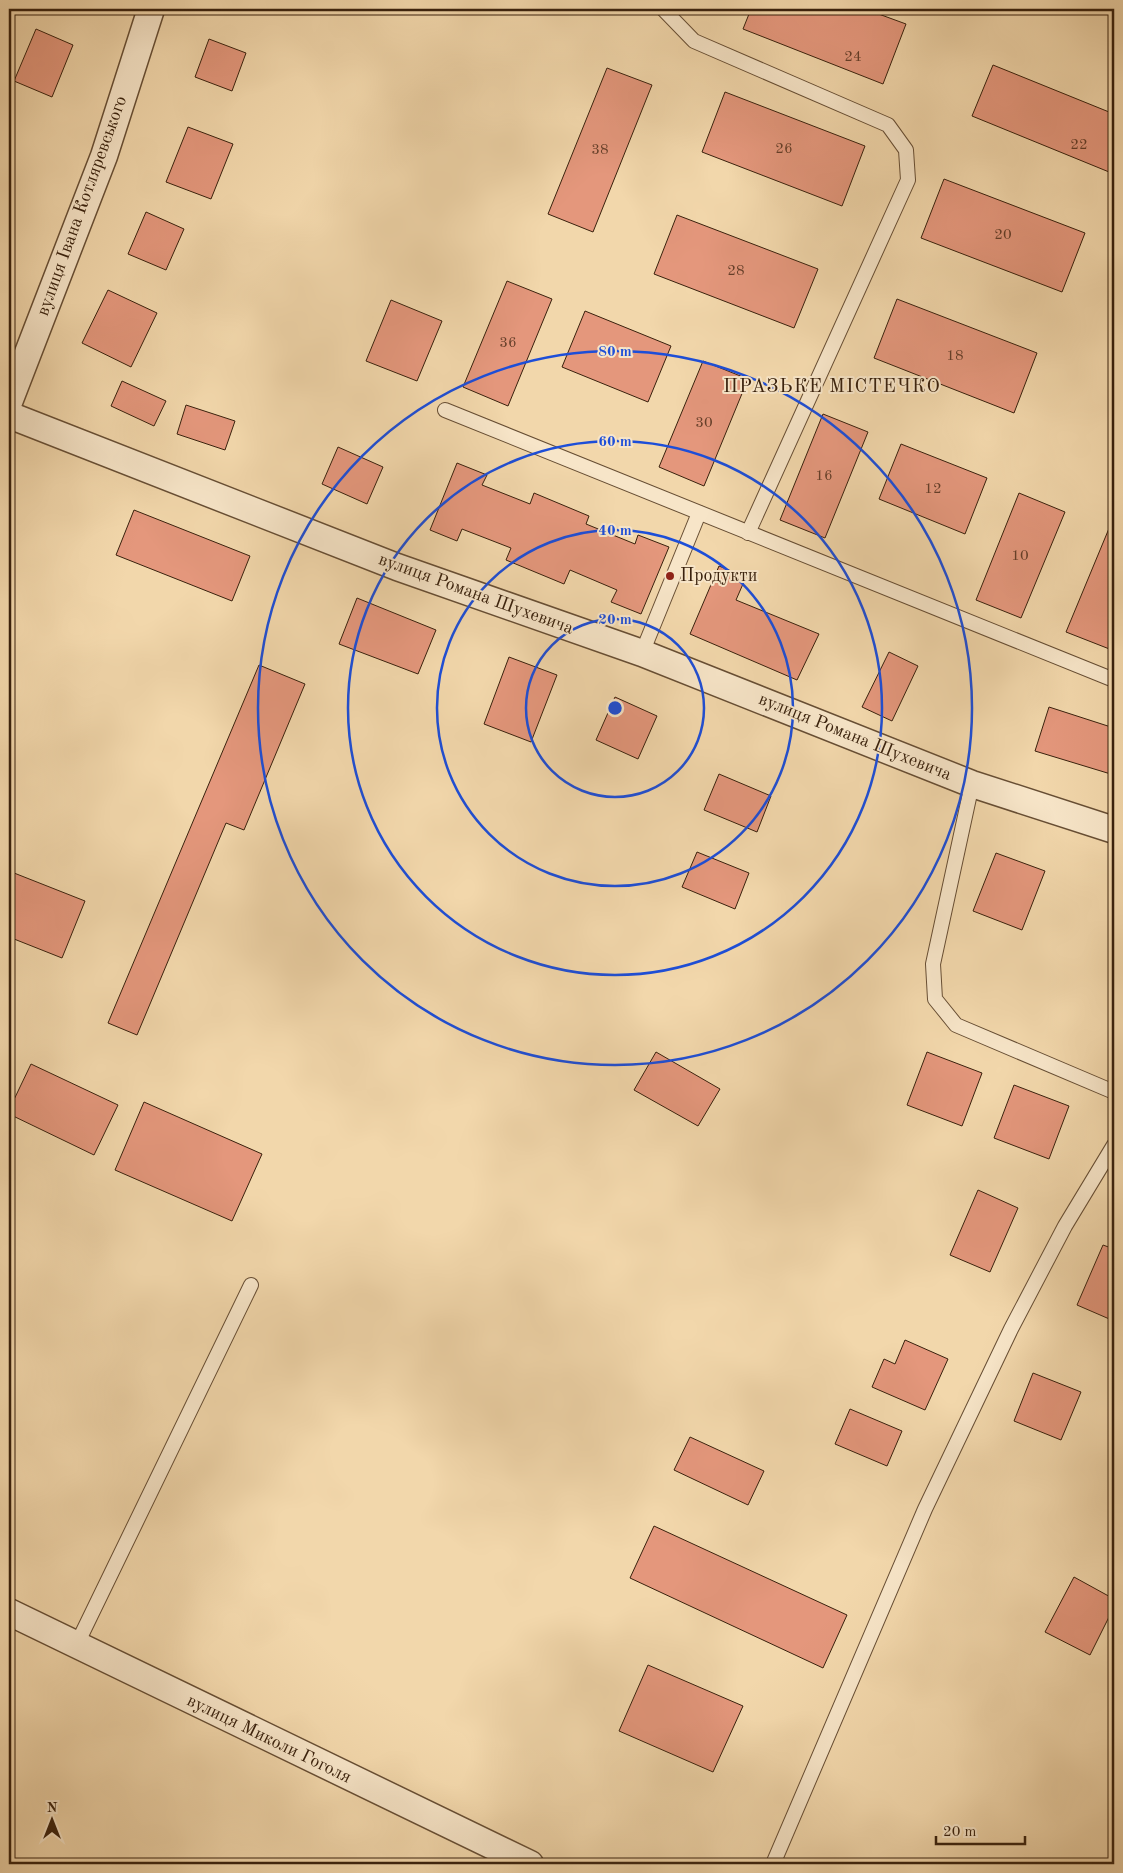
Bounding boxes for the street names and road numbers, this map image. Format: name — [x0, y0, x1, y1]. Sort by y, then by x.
street label: вулиця Івана Котляревського — [34, 94, 130, 318]
street label: вулиця Романа Шухевича — [376, 550, 576, 638]
street label: вулиця Романа Шухевича — [756, 690, 954, 784]
street label: вулиця Миколи Гоголя — [184, 1691, 354, 1787]

